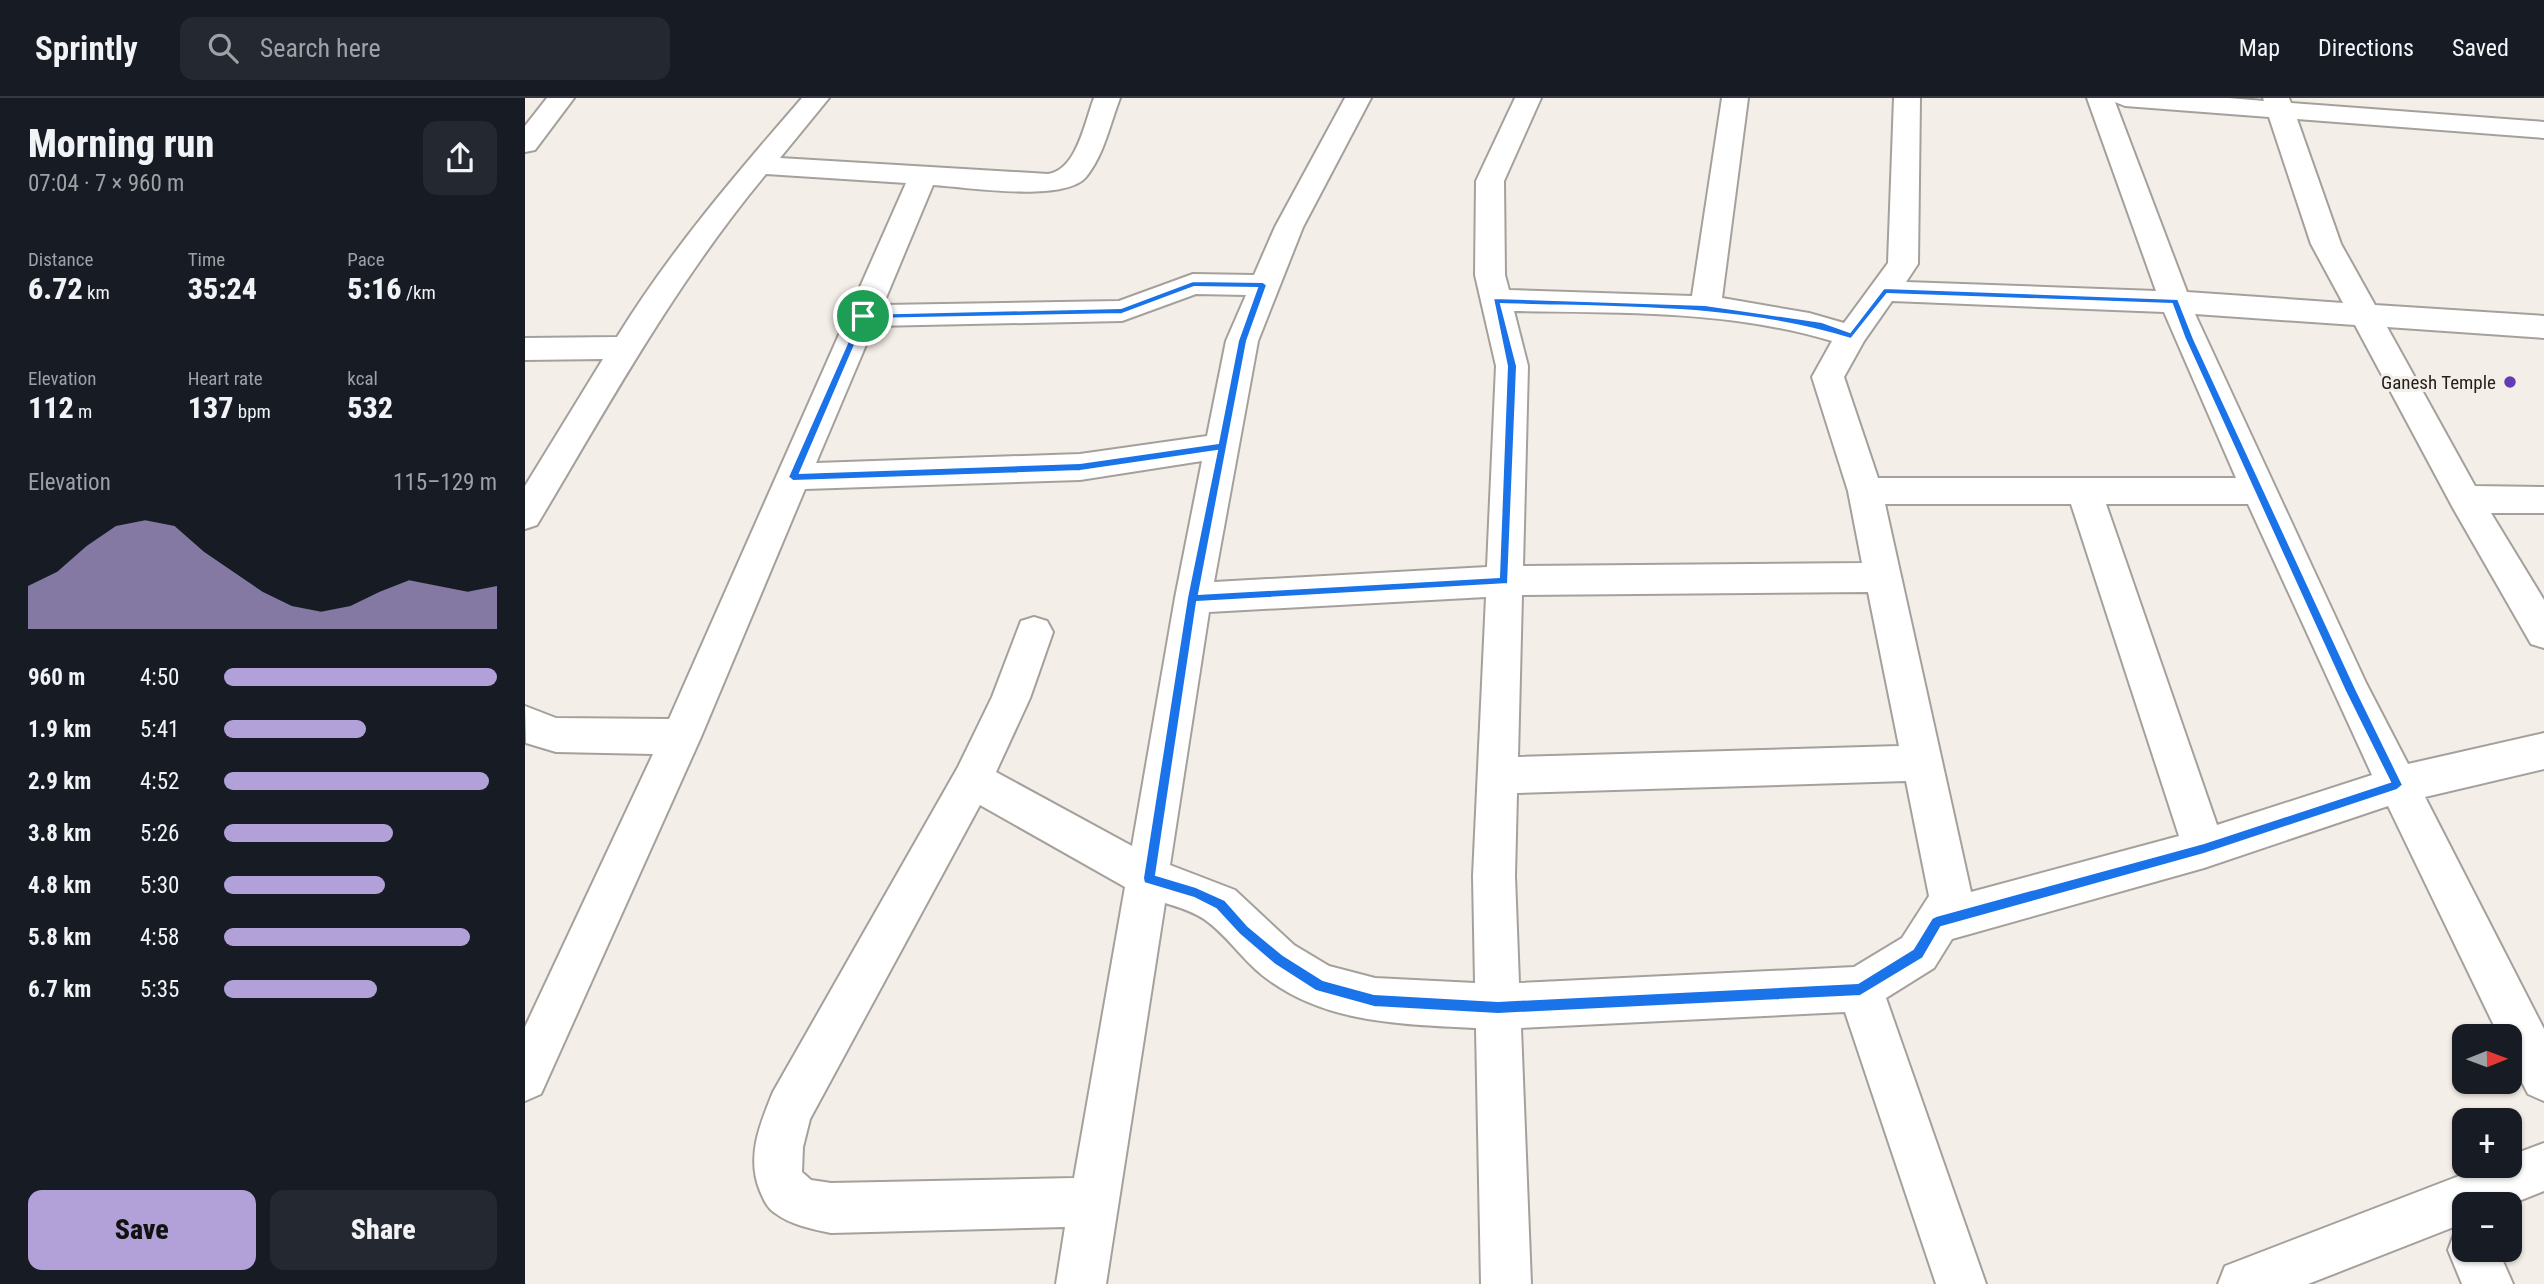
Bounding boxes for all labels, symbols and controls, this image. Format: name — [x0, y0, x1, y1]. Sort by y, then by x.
search box — [180, 17, 670, 80]
text: Sprintly — [35, 29, 138, 68]
icon: search — [204, 29, 242, 67]
text: Search here — [260, 33, 381, 63]
text: Map — [2239, 34, 2280, 62]
text: Directions — [2318, 34, 2414, 62]
text: Saved — [2452, 34, 2509, 62]
button: share — [423, 121, 497, 195]
text: Morning run — [28, 122, 214, 166]
text: 07:04 · 7 × 960 m — [28, 170, 184, 197]
text: Distance — [28, 248, 93, 271]
text: Time — [188, 248, 225, 271]
text: Pace — [347, 248, 385, 271]
text: 6.72 — [28, 271, 83, 306]
text: 35:24 — [188, 271, 257, 306]
text: 5:16 — [347, 271, 402, 306]
text: km — [83, 281, 110, 304]
text: /km — [402, 281, 436, 304]
pin — [833, 286, 893, 346]
icon: arrive — [844, 297, 882, 335]
text: Elevation — [28, 367, 96, 390]
text: Heart rate — [188, 367, 263, 390]
text: kcal — [347, 367, 378, 390]
place label: Ganesh Temple — [2381, 371, 2496, 394]
marker: Ganesh Temple — [2502, 374, 2518, 390]
text: 112 — [28, 390, 74, 425]
text: 137 — [188, 390, 233, 425]
text: 532 — [347, 390, 393, 425]
text: m — [74, 400, 92, 423]
text: bpm — [233, 400, 271, 423]
text: Elevation — [28, 469, 111, 496]
text: 115–129 m — [393, 469, 497, 496]
text: 960 m — [28, 664, 85, 691]
text: 4:50 — [140, 664, 179, 691]
text: 1.9 km — [28, 716, 91, 743]
text: 5:41 — [140, 716, 179, 743]
text: 2.9 km — [28, 768, 91, 795]
text: 4:52 — [140, 768, 179, 795]
text: 3.8 km — [28, 820, 91, 847]
text: 5:26 — [140, 820, 179, 847]
text: 4.8 km — [28, 872, 91, 899]
text: 5:30 — [140, 872, 179, 899]
text: 5.8 km — [28, 924, 91, 951]
text: 4:58 — [140, 924, 179, 951]
text: 6.7 km — [28, 976, 91, 1003]
text: 5:35 — [140, 976, 179, 1003]
north arrow — [2452, 1024, 2522, 1094]
map controls — [2452, 1024, 2522, 1262]
button: + — [2452, 1108, 2522, 1178]
button: Save — [28, 1190, 256, 1270]
button: Share — [270, 1190, 497, 1270]
button: − — [2452, 1192, 2522, 1262]

